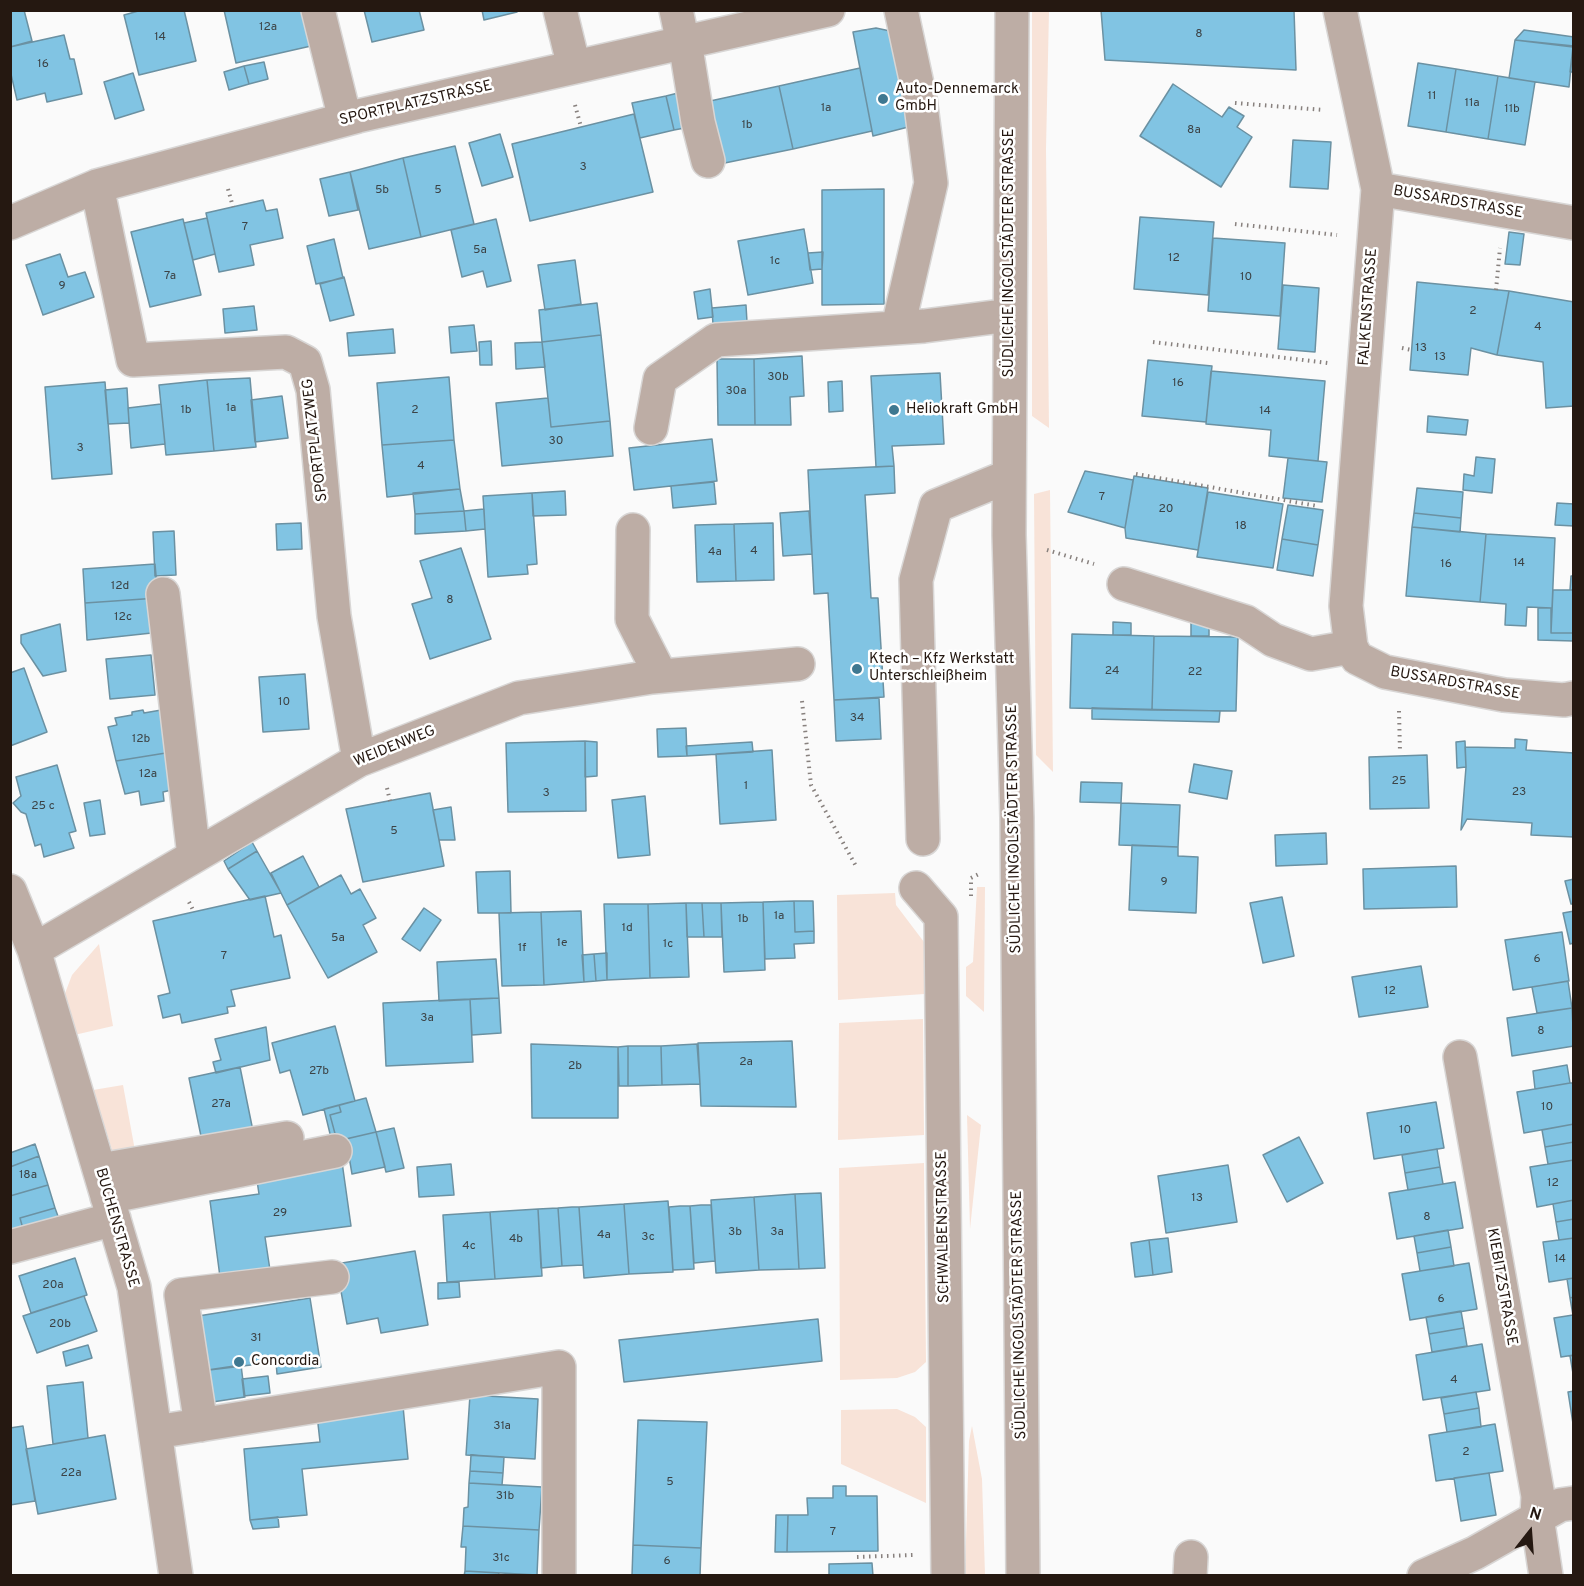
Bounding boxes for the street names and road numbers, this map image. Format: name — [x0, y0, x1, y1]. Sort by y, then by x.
street label: SPORTPLATZSTRASSE — [338, 78, 494, 130]
street label: SÜDLICHE INGOLSTÄDTER STRASSE — [1001, 129, 1019, 377]
street label: BUSSARDSTRASSE — [1392, 183, 1524, 223]
street label: FALKENSTRASSE — [1356, 248, 1382, 366]
street label: SPORTPLATZWEG — [300, 377, 332, 503]
street label: BUSSARDSTRASSE — [1389, 664, 1521, 704]
street label: SÜDLICHE INGOLSTÄDTER STRASSE — [1004, 704, 1026, 954]
street label: WEIDENWEG — [352, 722, 438, 772]
street label: SCHWALBENSTRASSE — [934, 1151, 954, 1303]
street label: BUCHENSTRASSE — [90, 1166, 142, 1290]
street label: SÜDLICHE INGOLSTÄDTER STRASSE — [1009, 1190, 1031, 1440]
street label: KIEBITZSTRASSE — [1482, 1227, 1520, 1347]

